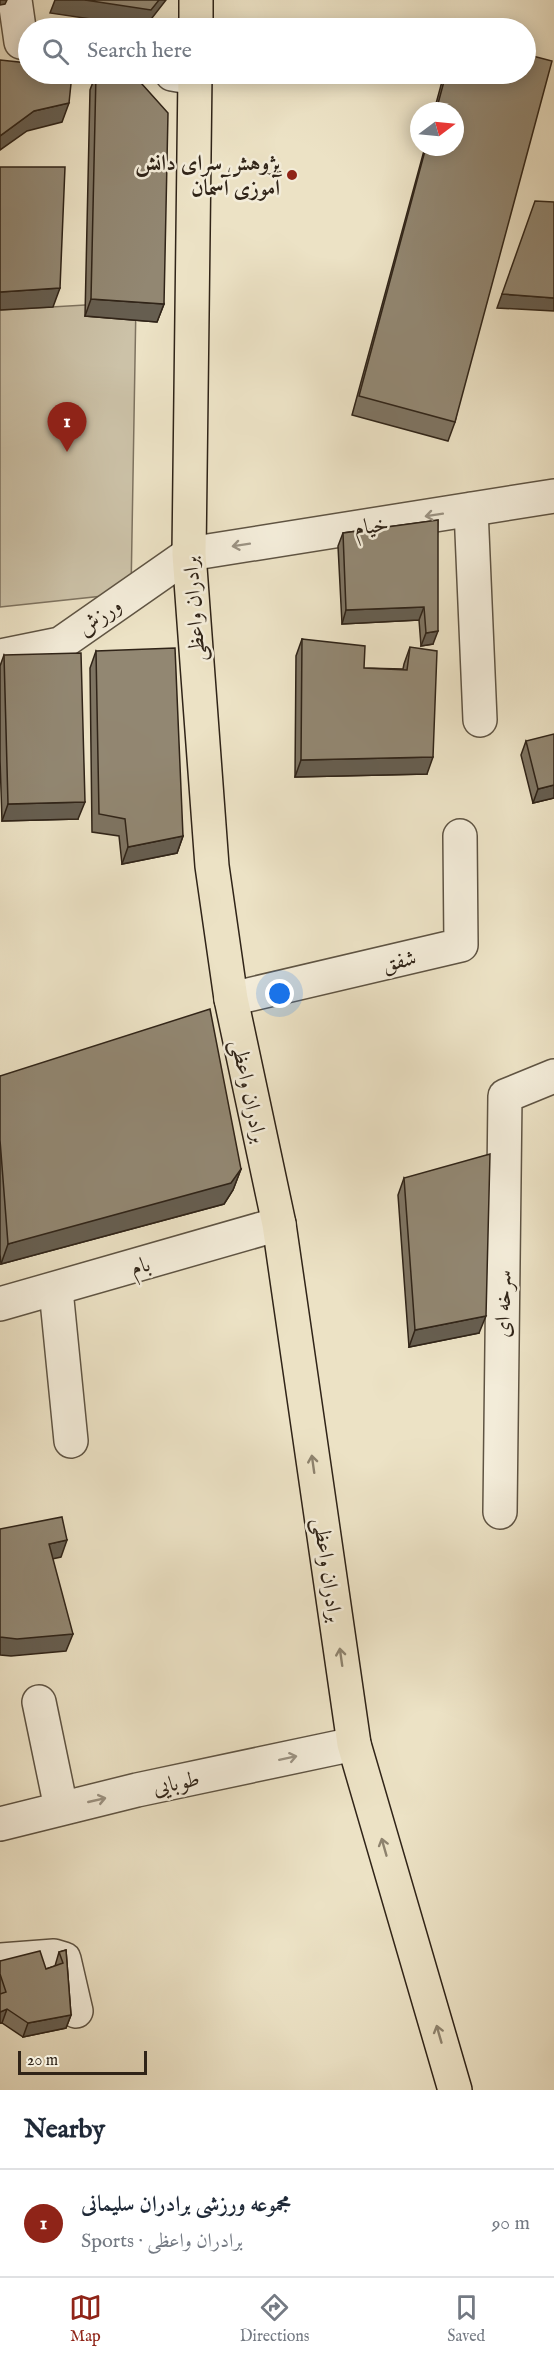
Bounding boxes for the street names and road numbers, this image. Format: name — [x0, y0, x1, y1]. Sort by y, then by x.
street label: خیام — [352, 510, 391, 547]
street label: برادران واعظی — [177, 555, 213, 662]
street label: ورزش — [72, 592, 128, 643]
street label: شفق — [380, 944, 419, 979]
street label: برادران واعظی — [223, 1037, 273, 1146]
street label: بام — [127, 1251, 155, 1287]
street label: سرخه ای — [489, 1270, 519, 1338]
street label: برادران واعظی — [306, 1516, 348, 1624]
street label: طوبایی — [150, 1765, 202, 1803]

